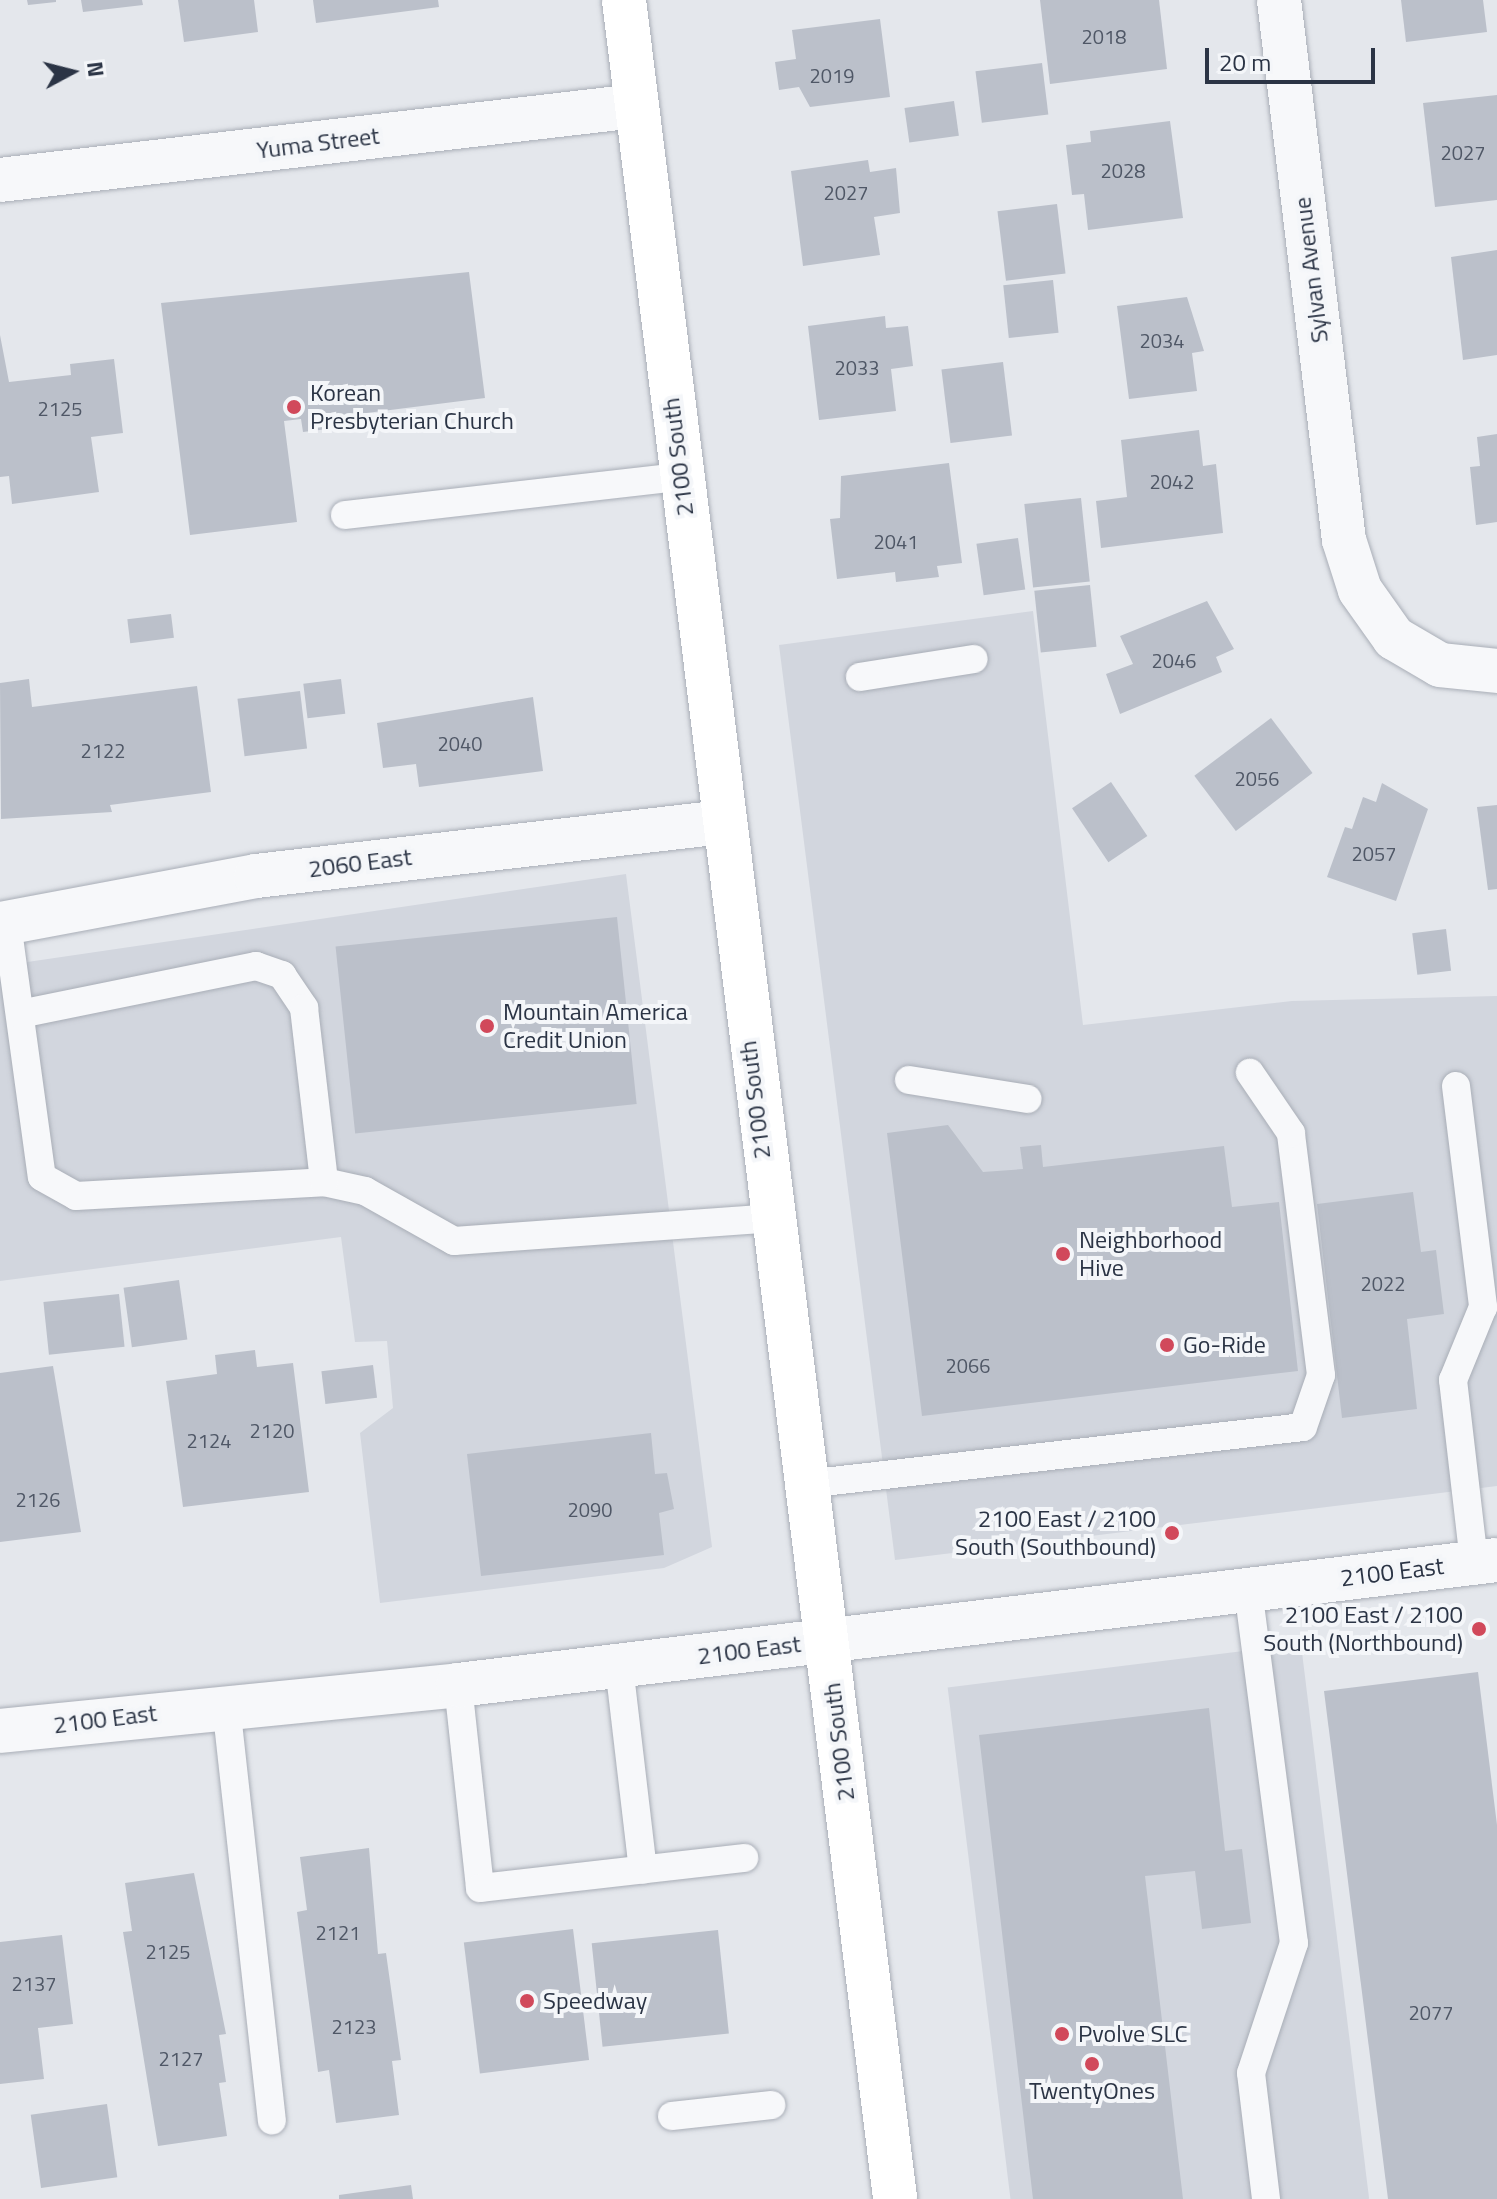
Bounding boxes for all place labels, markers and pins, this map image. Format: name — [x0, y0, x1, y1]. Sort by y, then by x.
place label: Korean Presbyterian Church — [310, 379, 514, 435]
marker: Korean Presbyterian Church — [285, 398, 303, 416]
place label: Mountain America Credit Union — [503, 998, 688, 1054]
marker: Mountain America Credit Union — [478, 1017, 496, 1035]
place label: Neighborhood Hive — [1079, 1226, 1222, 1282]
marker: Neighborhood Hive — [1054, 1245, 1072, 1263]
place label: Go-Ride — [1183, 1331, 1266, 1359]
marker: Go-Ride — [1158, 1336, 1176, 1354]
place label: 2100 East / 2100 South (Southbound) — [955, 1505, 1156, 1561]
marker: 2100 East / 2100 South (Southbound) — [1163, 1524, 1181, 1542]
place label: 2100 East / 2100 South (Northbound) — [1263, 1601, 1463, 1657]
marker: 2100 East / 2100 South (Northbound) — [1470, 1620, 1488, 1638]
place label: Speedway — [543, 1987, 647, 2015]
marker: Speedway — [518, 1992, 536, 2010]
place label: Pvolve SLC — [1078, 2020, 1188, 2048]
marker: Pvolve SLC — [1053, 2025, 1071, 2043]
marker: TwentyOnes — [1083, 2055, 1101, 2073]
place label: TwentyOnes — [1029, 2077, 1155, 2105]

